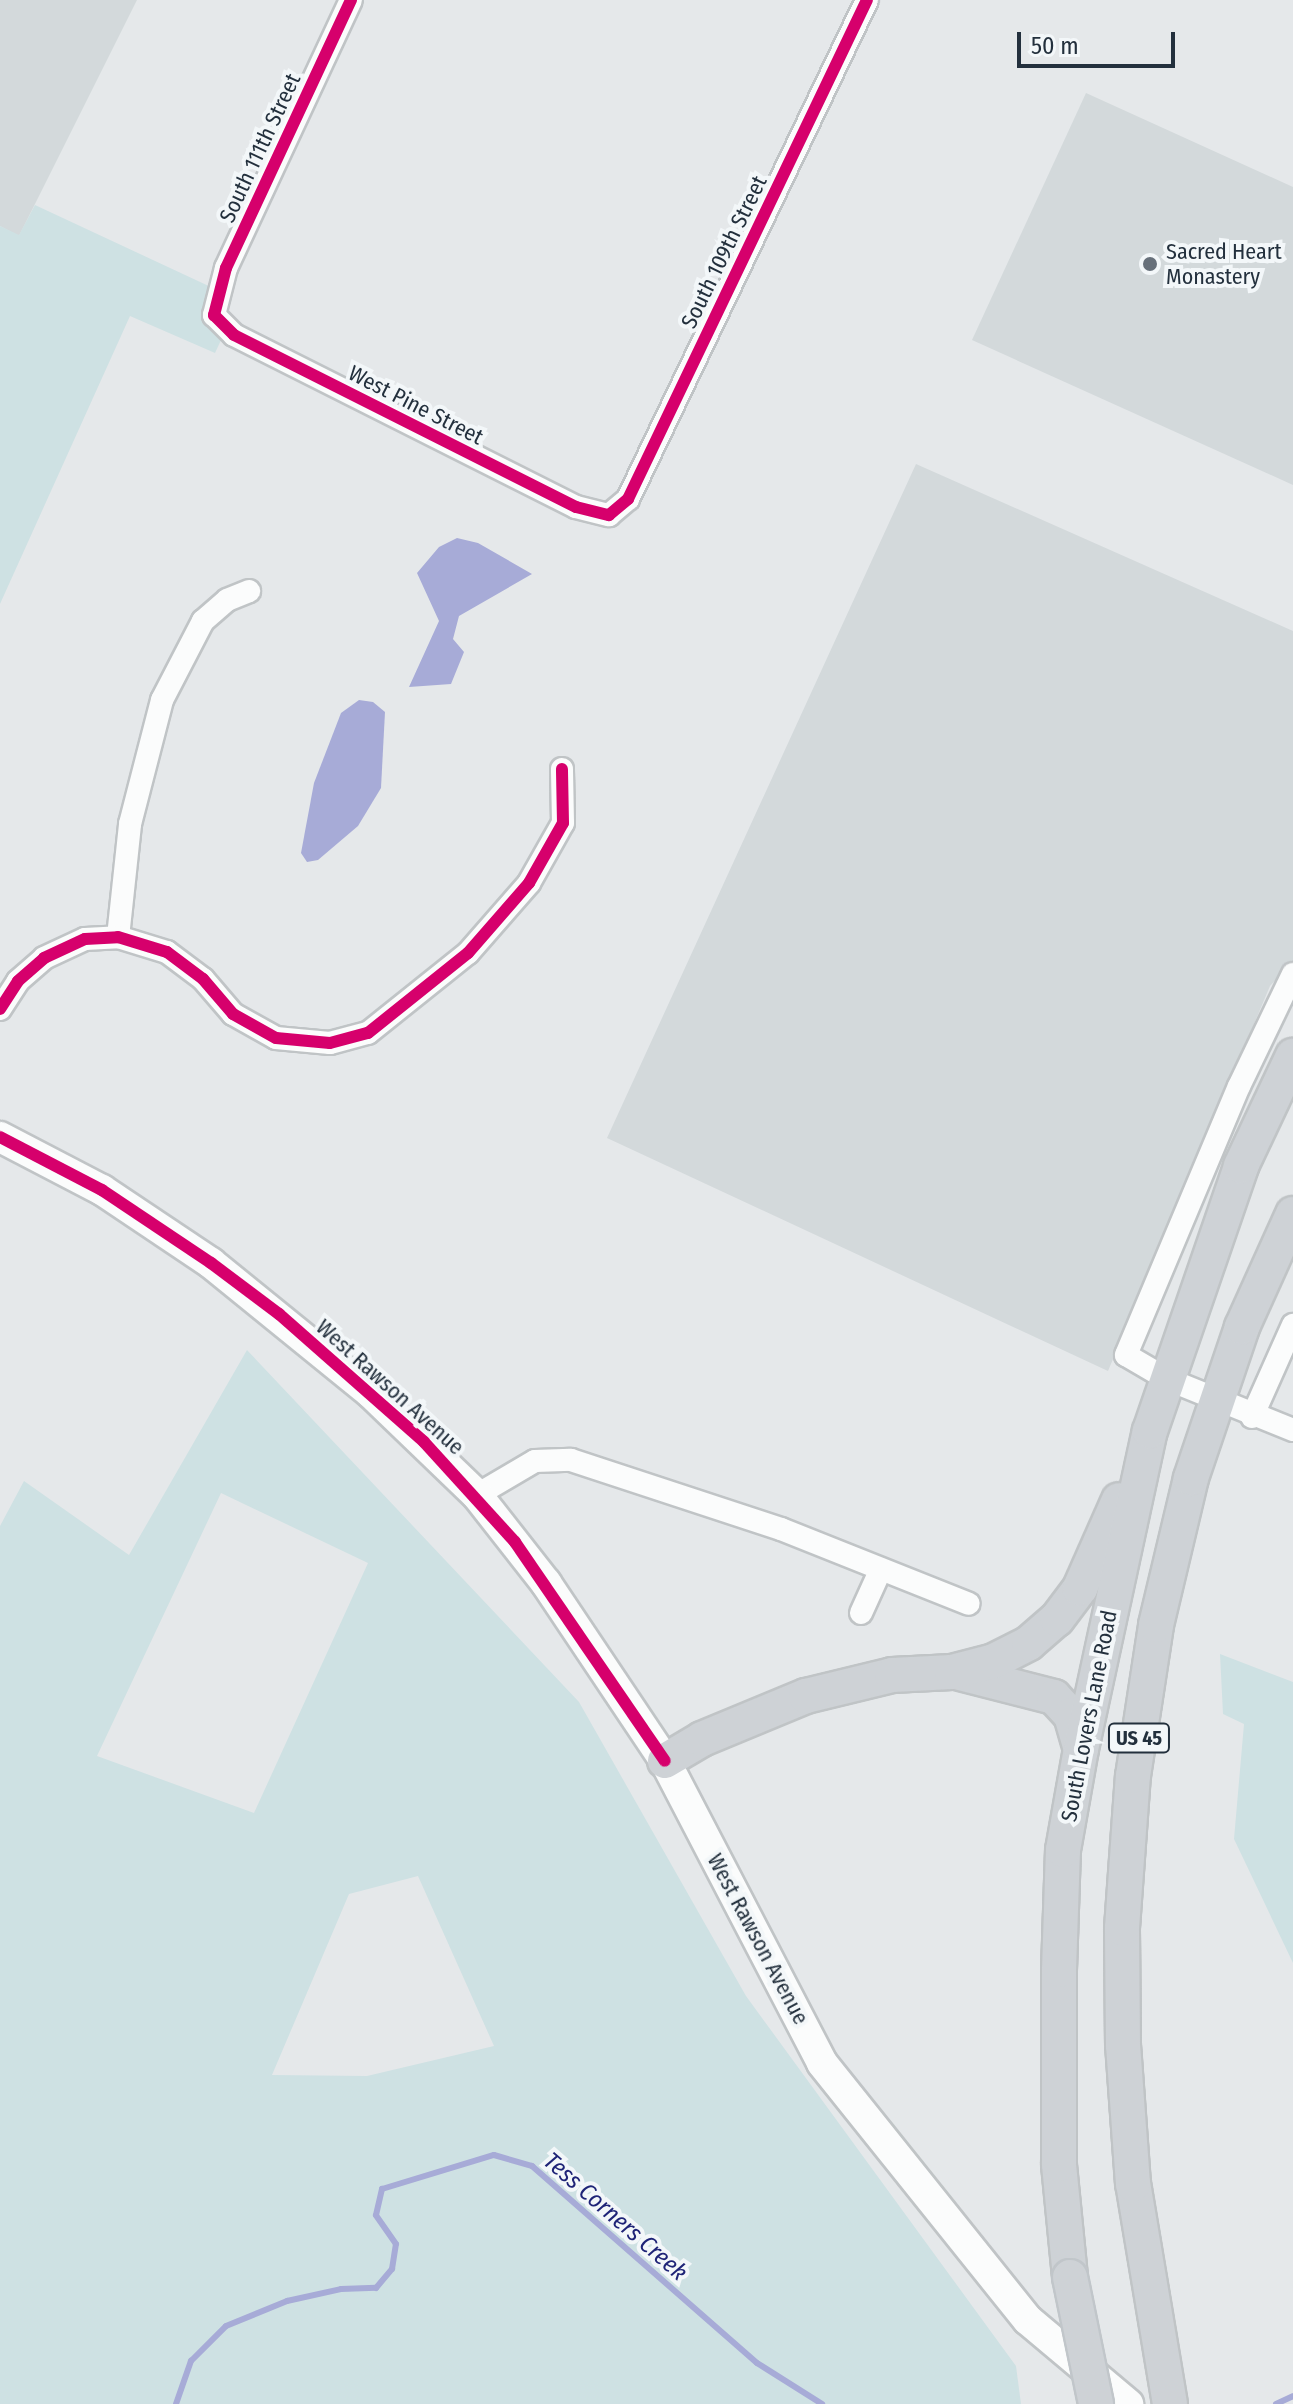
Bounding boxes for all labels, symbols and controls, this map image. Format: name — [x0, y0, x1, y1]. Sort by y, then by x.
scale bar — [1021, 16, 1179, 66]
text: 50 m — [1031, 32, 1079, 60]
street label: South 111th Street — [214, 69, 306, 227]
street label: South 109th Street — [676, 171, 772, 333]
place label: Sacred Heart Monastery — [1166, 238, 1282, 290]
marker: Sacred Heart Monastery — [1141, 255, 1159, 273]
street label: West Pine Street — [344, 360, 488, 450]
street label: West Rawson Avenue — [311, 1314, 469, 1460]
street label: South Lovers Lane Road — [1056, 1608, 1122, 1824]
road number: US 45 — [1107, 1722, 1171, 1754]
street label: West Rawson Avenue — [702, 1849, 814, 2029]
water label: Tess Corners Creek — [537, 2147, 693, 2287]

